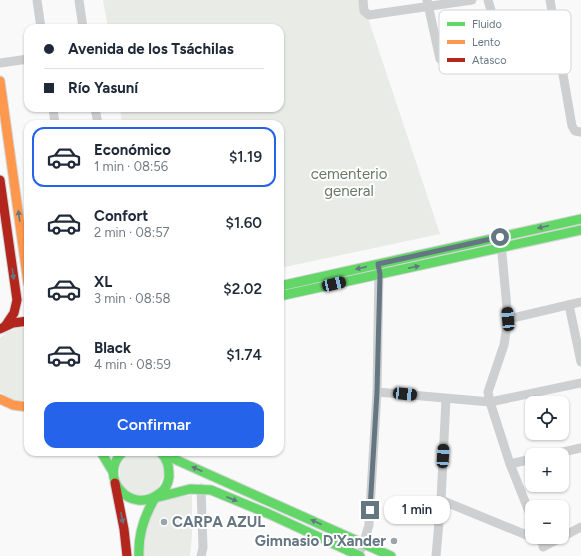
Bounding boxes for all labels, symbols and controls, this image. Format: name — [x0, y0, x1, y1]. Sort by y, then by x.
legend — [439, 10, 571, 74]
text: Fluido — [472, 18, 502, 31]
text: Lento — [472, 36, 500, 49]
text: Avenida de los Tsáchilas — [68, 40, 234, 58]
text: Atasco — [472, 54, 507, 67]
text: Río Yasuní — [68, 79, 138, 97]
icon: car — [46, 139, 82, 175]
text: Económico — [94, 141, 171, 159]
text: $1.19 — [229, 148, 262, 166]
text: 1 min · 08:56 — [94, 159, 168, 174]
park label: cementerio general — [311, 165, 388, 200]
icon: car — [46, 205, 82, 241]
text: Confort — [94, 207, 148, 225]
one-way arrow — [16, 210, 22, 222]
text: $1.60 — [226, 214, 262, 232]
text: 2 min · 08:57 — [94, 225, 170, 240]
one-way arrow — [537, 225, 549, 231]
route start — [491, 228, 509, 246]
one-way arrow — [408, 264, 420, 270]
one-way arrow — [355, 265, 367, 271]
one-way arrow — [10, 268, 16, 280]
icon: car — [46, 271, 82, 307]
text: XL — [94, 273, 112, 291]
car — [321, 275, 347, 293]
text: $2.02 — [223, 280, 262, 298]
text: 3 min · 08:58 — [94, 291, 170, 306]
car — [501, 307, 515, 331]
icon: car — [46, 337, 82, 373]
text: Black — [94, 339, 131, 357]
text: $1.74 — [226, 346, 262, 364]
text: 4 min · 08:59 — [94, 357, 171, 372]
car — [392, 387, 418, 401]
map controls — [525, 396, 569, 544]
button: locate — [525, 396, 569, 440]
button: Confirmar — [44, 402, 264, 448]
car — [436, 444, 450, 468]
button: + — [525, 448, 569, 492]
one-way arrow — [191, 465, 203, 471]
one-way arrow — [227, 496, 239, 502]
callout: 1 min — [384, 496, 450, 524]
button: − — [525, 500, 569, 544]
route end — [361, 501, 379, 519]
text: 1 min — [402, 502, 432, 517]
one-way arrow — [119, 512, 125, 524]
place label: CARPA AZUL — [172, 513, 265, 531]
marker: CARPA AZUL — [159, 517, 169, 527]
one-way arrow — [310, 519, 321, 525]
place label: Gimnasio D'Xander — [255, 532, 386, 550]
marker: Gimnasio D'Xander — [389, 536, 399, 546]

